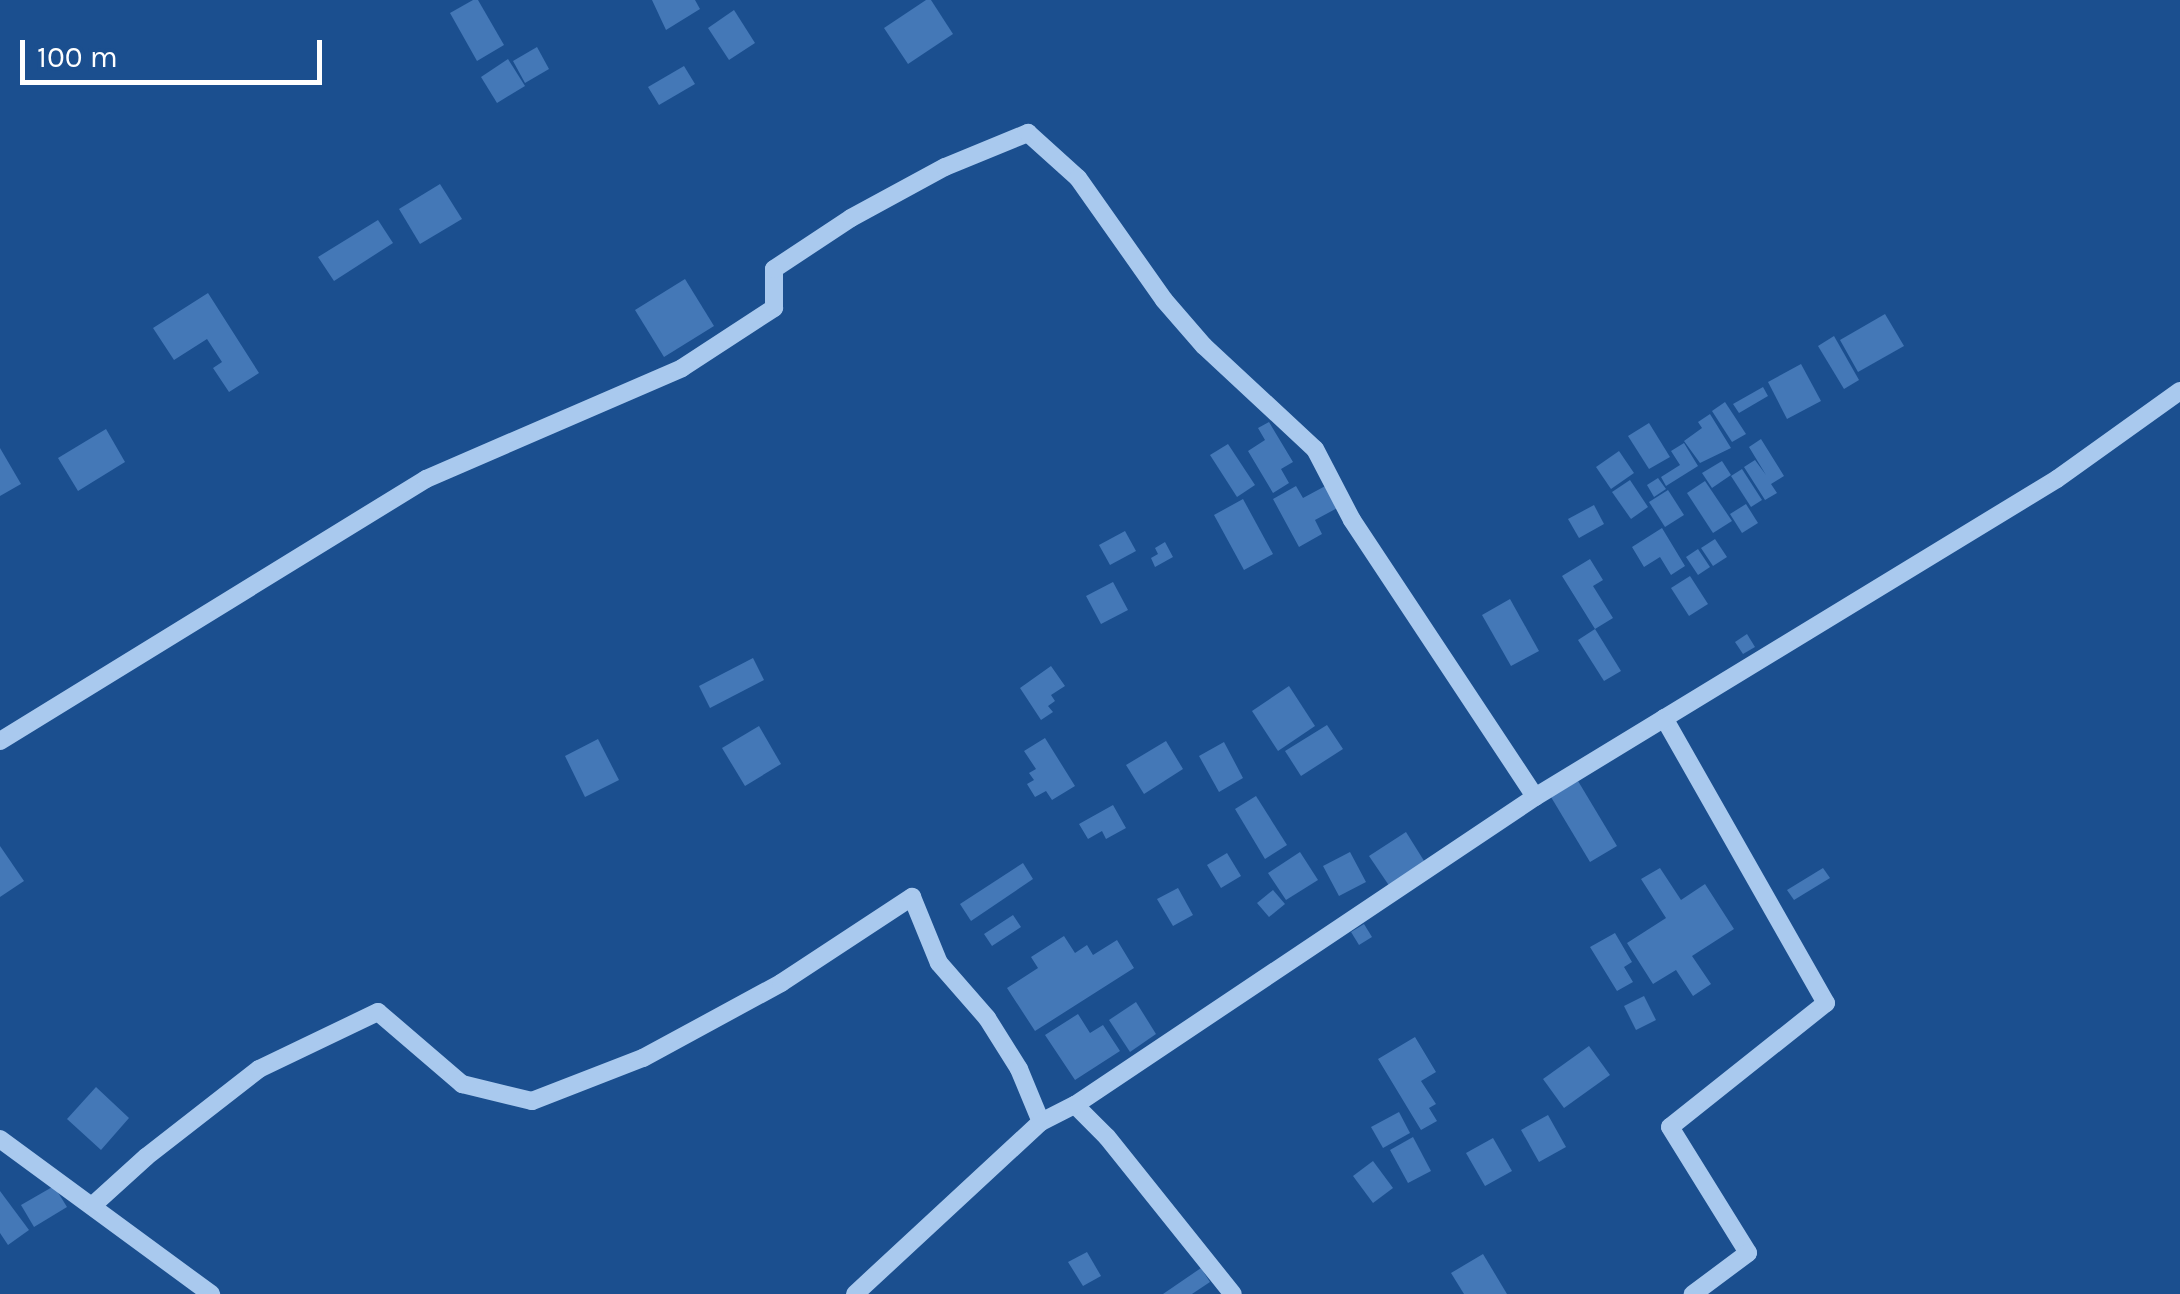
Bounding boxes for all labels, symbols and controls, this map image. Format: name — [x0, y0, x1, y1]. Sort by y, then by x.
scale bar — [25, 20, 328, 82]
text: 100 m — [37, 39, 118, 75]

